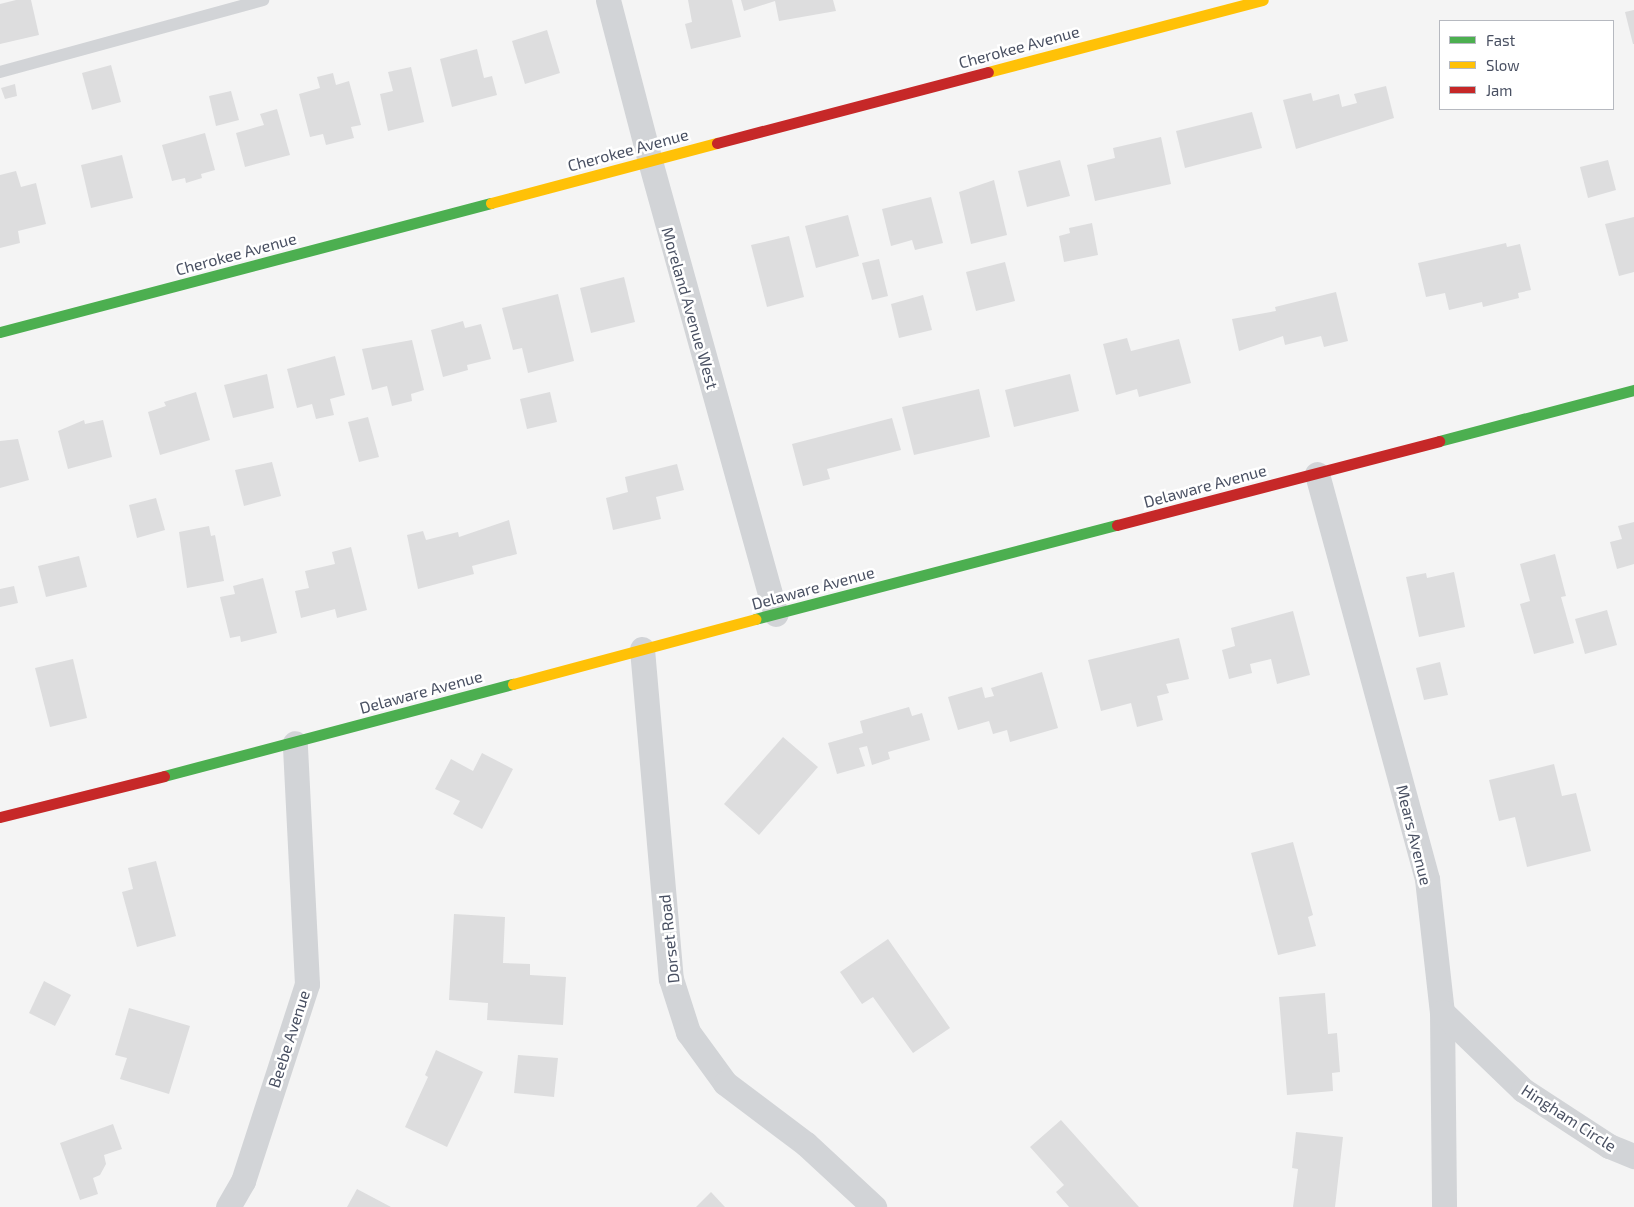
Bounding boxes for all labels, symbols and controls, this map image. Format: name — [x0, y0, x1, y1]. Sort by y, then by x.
legend — [1439, 20, 1614, 110]
street label: Cherokee Avenue — [956, 22, 1082, 72]
text: Fast — [1486, 31, 1515, 49]
text: Slow — [1486, 56, 1520, 74]
text: Jam — [1486, 81, 1512, 99]
street label: Cherokee Avenue — [565, 125, 691, 175]
street label: Moreland Avenue West — [658, 224, 722, 392]
street label: Cherokee Avenue — [173, 229, 299, 279]
street label: Delaware Avenue — [1141, 460, 1269, 512]
street label: Delaware Avenue — [749, 562, 877, 614]
street label: Delaware Avenue — [357, 666, 485, 718]
street label: Mears Avenue — [1392, 783, 1436, 887]
street label: Dorset Road — [655, 894, 683, 984]
street label: Beebe Avenue — [264, 988, 314, 1090]
street label: Hingham Circle — [1518, 1080, 1620, 1156]

